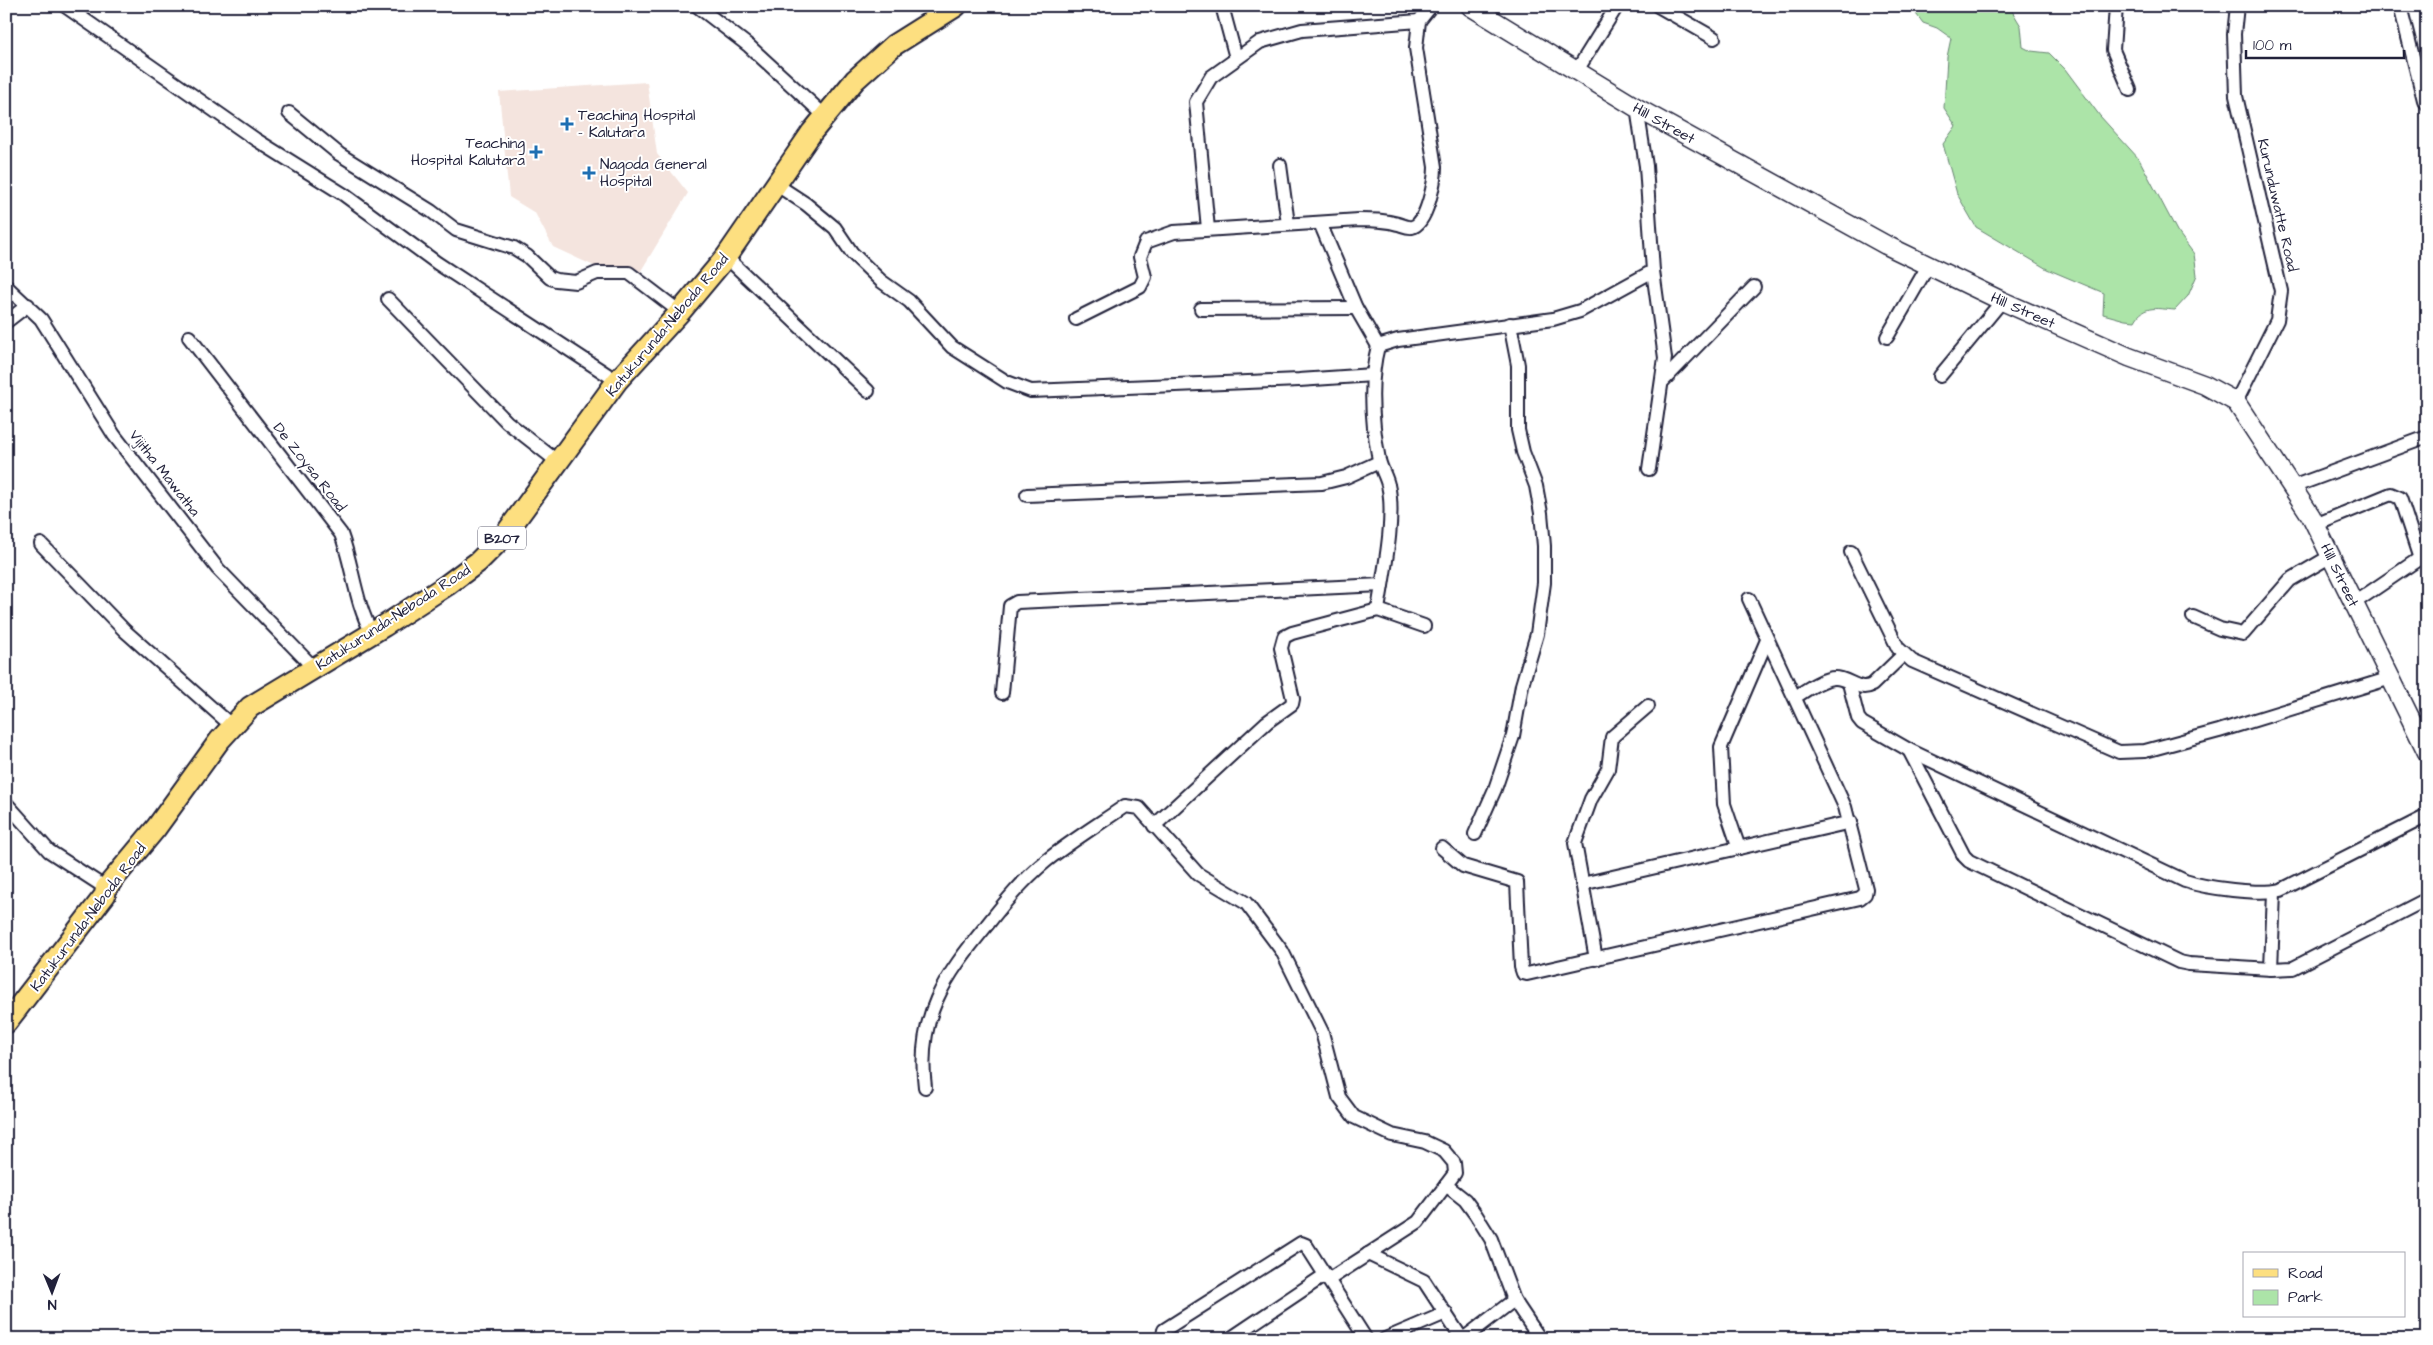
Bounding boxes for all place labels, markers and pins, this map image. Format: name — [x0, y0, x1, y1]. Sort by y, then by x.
place label: Teaching Hospital - Kalutara — [578, 105, 695, 143]
marker: Teaching Hospital - Kalutara — [560, 117, 574, 131]
place label: Teaching Hospital Kalutara — [411, 133, 525, 171]
marker: Teaching Hospital Kalutara — [529, 145, 543, 159]
place label: Nagoda General Hospital — [600, 154, 707, 192]
marker: Nagoda General Hospital — [582, 166, 596, 180]

